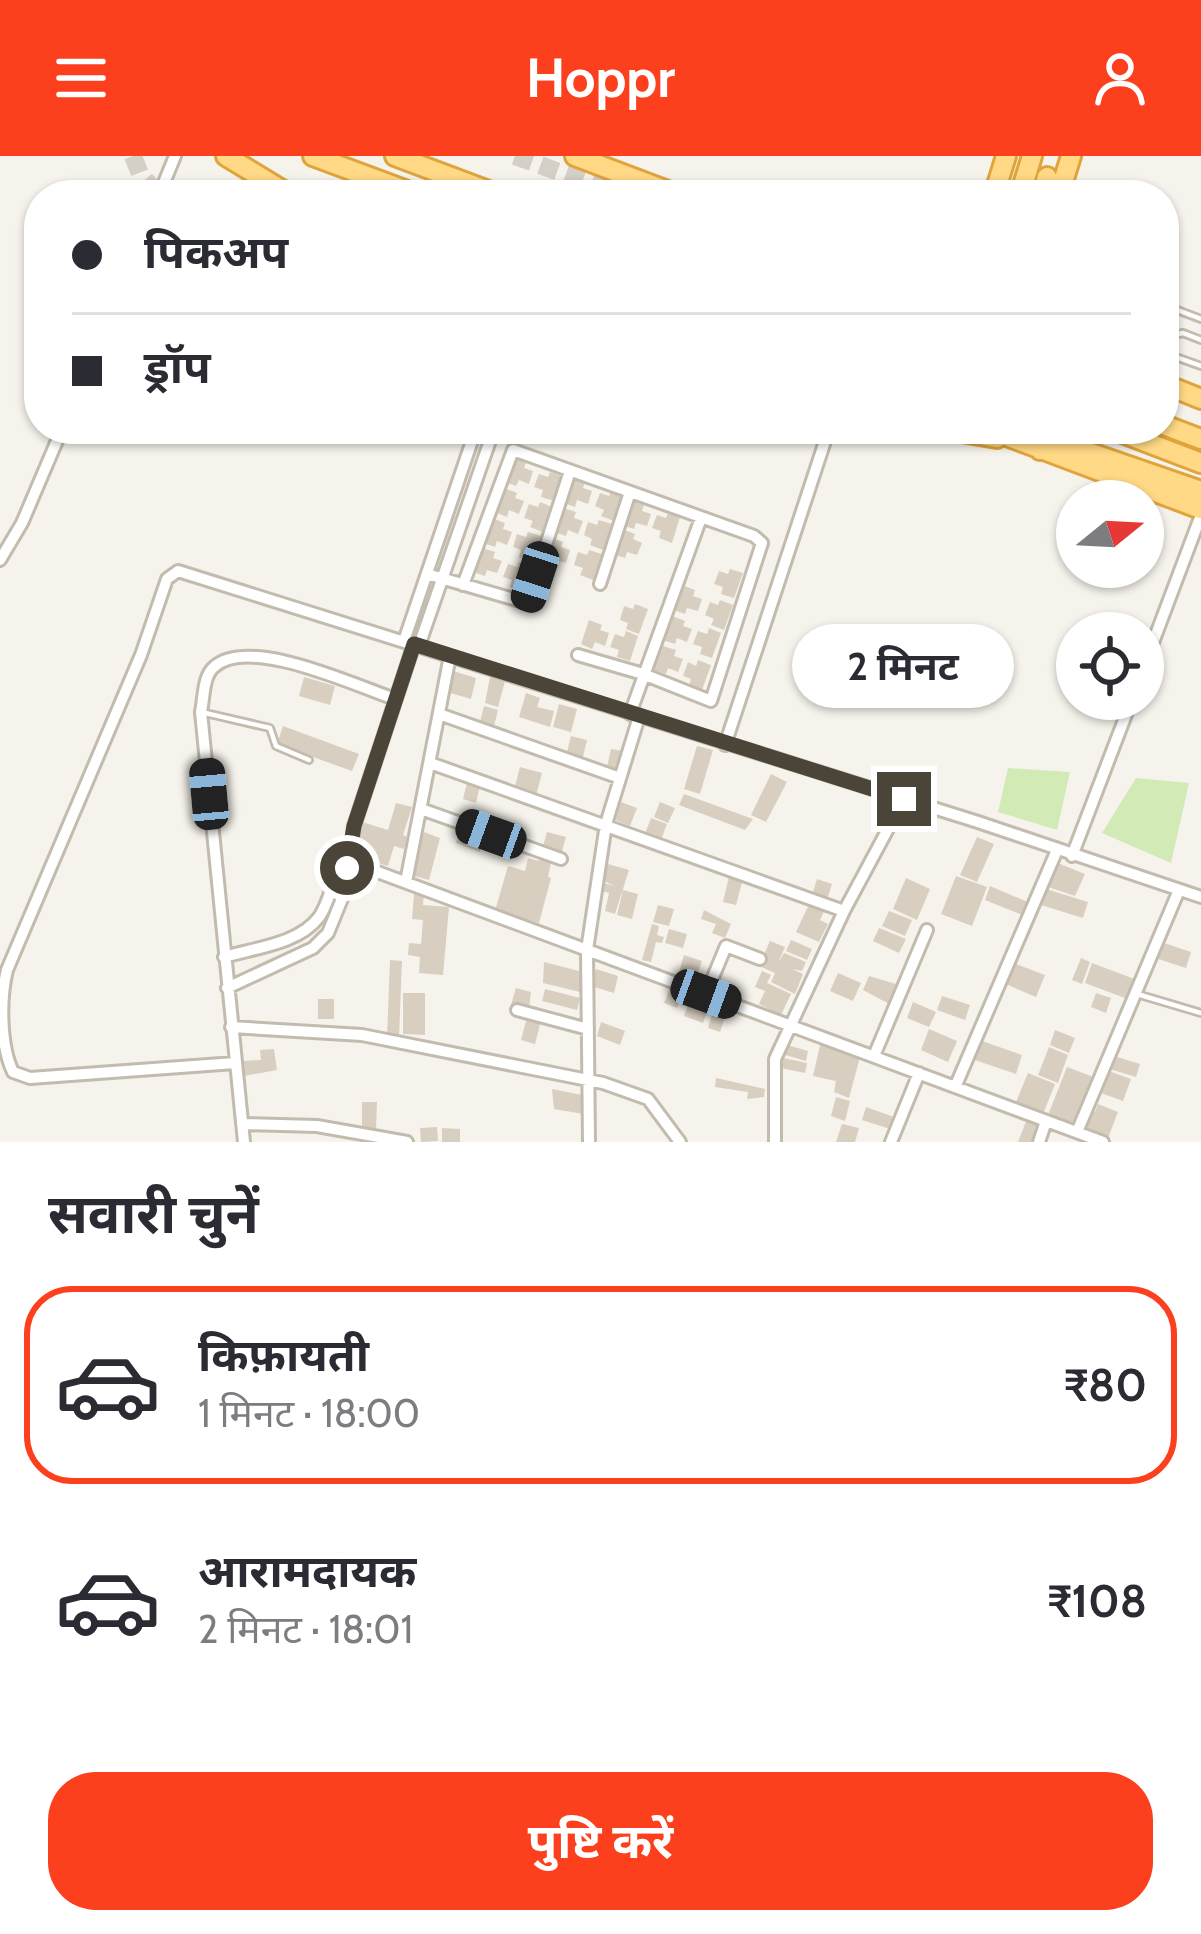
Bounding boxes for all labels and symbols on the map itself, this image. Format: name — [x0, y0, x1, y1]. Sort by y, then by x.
north arrow — [1056, 480, 1164, 588]
car — [507, 537, 563, 617]
callout: 2 मिनट — [793, 625, 1015, 709]
car — [188, 757, 230, 831]
route end — [877, 772, 931, 826]
car — [451, 805, 531, 863]
route start — [320, 841, 374, 895]
car — [666, 965, 746, 1023]

